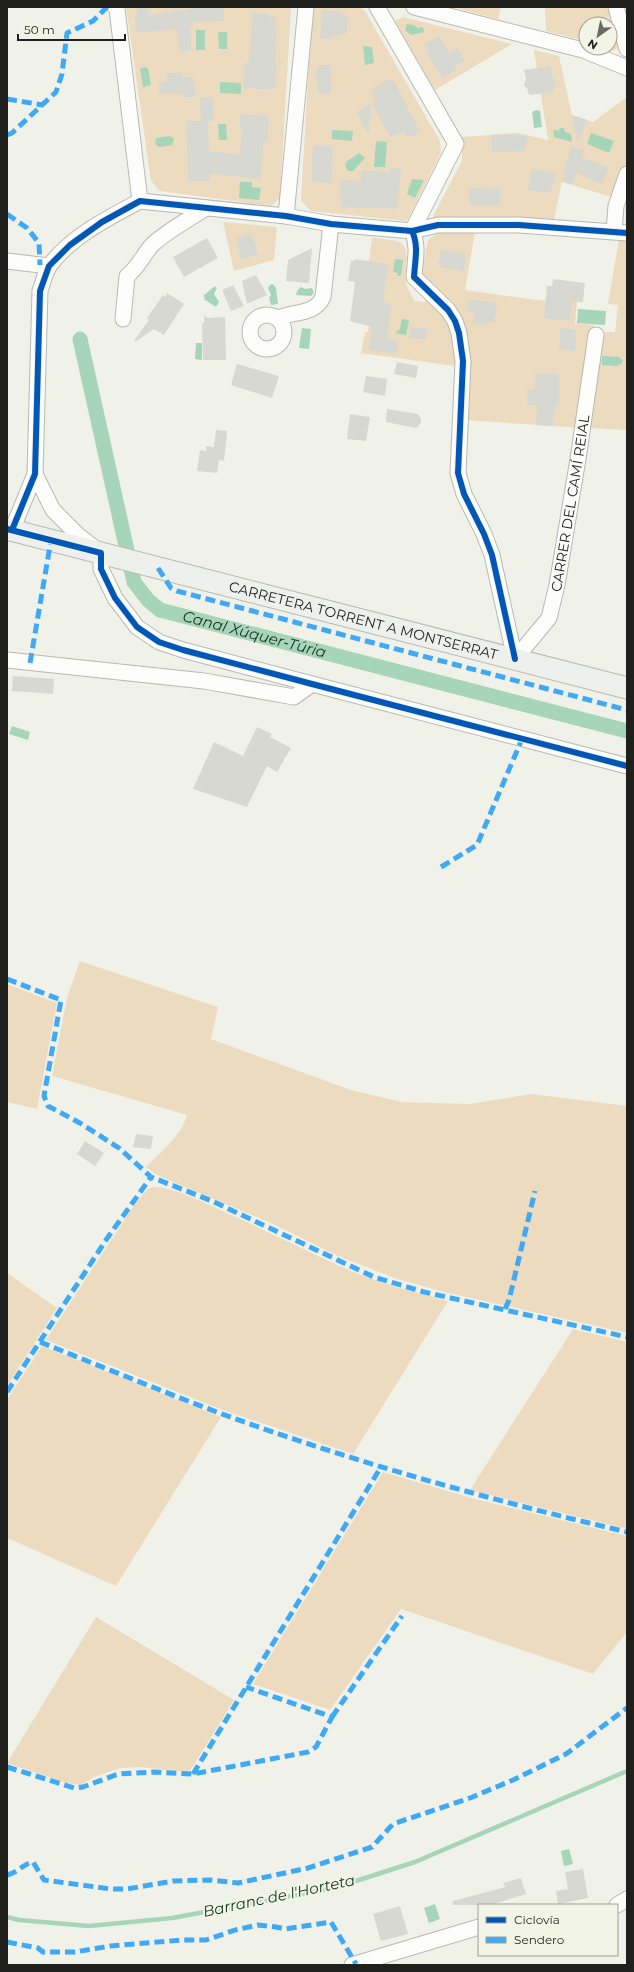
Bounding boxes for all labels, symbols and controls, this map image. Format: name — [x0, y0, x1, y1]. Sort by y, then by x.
scale bar — [18, 16, 125, 42]
north arrow — [578, 16, 618, 56]
text: 50 m — [24, 22, 55, 37]
text: N — [585, 36, 600, 53]
street label: CARRER DEL CAMÍ REIAL — [547, 413, 593, 594]
street label: CARRETERA TORRENT A MONTSERRAT — [227, 577, 500, 664]
water label: Canal Xúquer-Túria — [181, 606, 328, 662]
water label: Barranc de l'Horteta — [201, 1870, 357, 1921]
legend — [478, 1904, 618, 1956]
text: Ciclovía — [514, 1912, 560, 1927]
text: Sendero — [514, 1932, 564, 1947]

